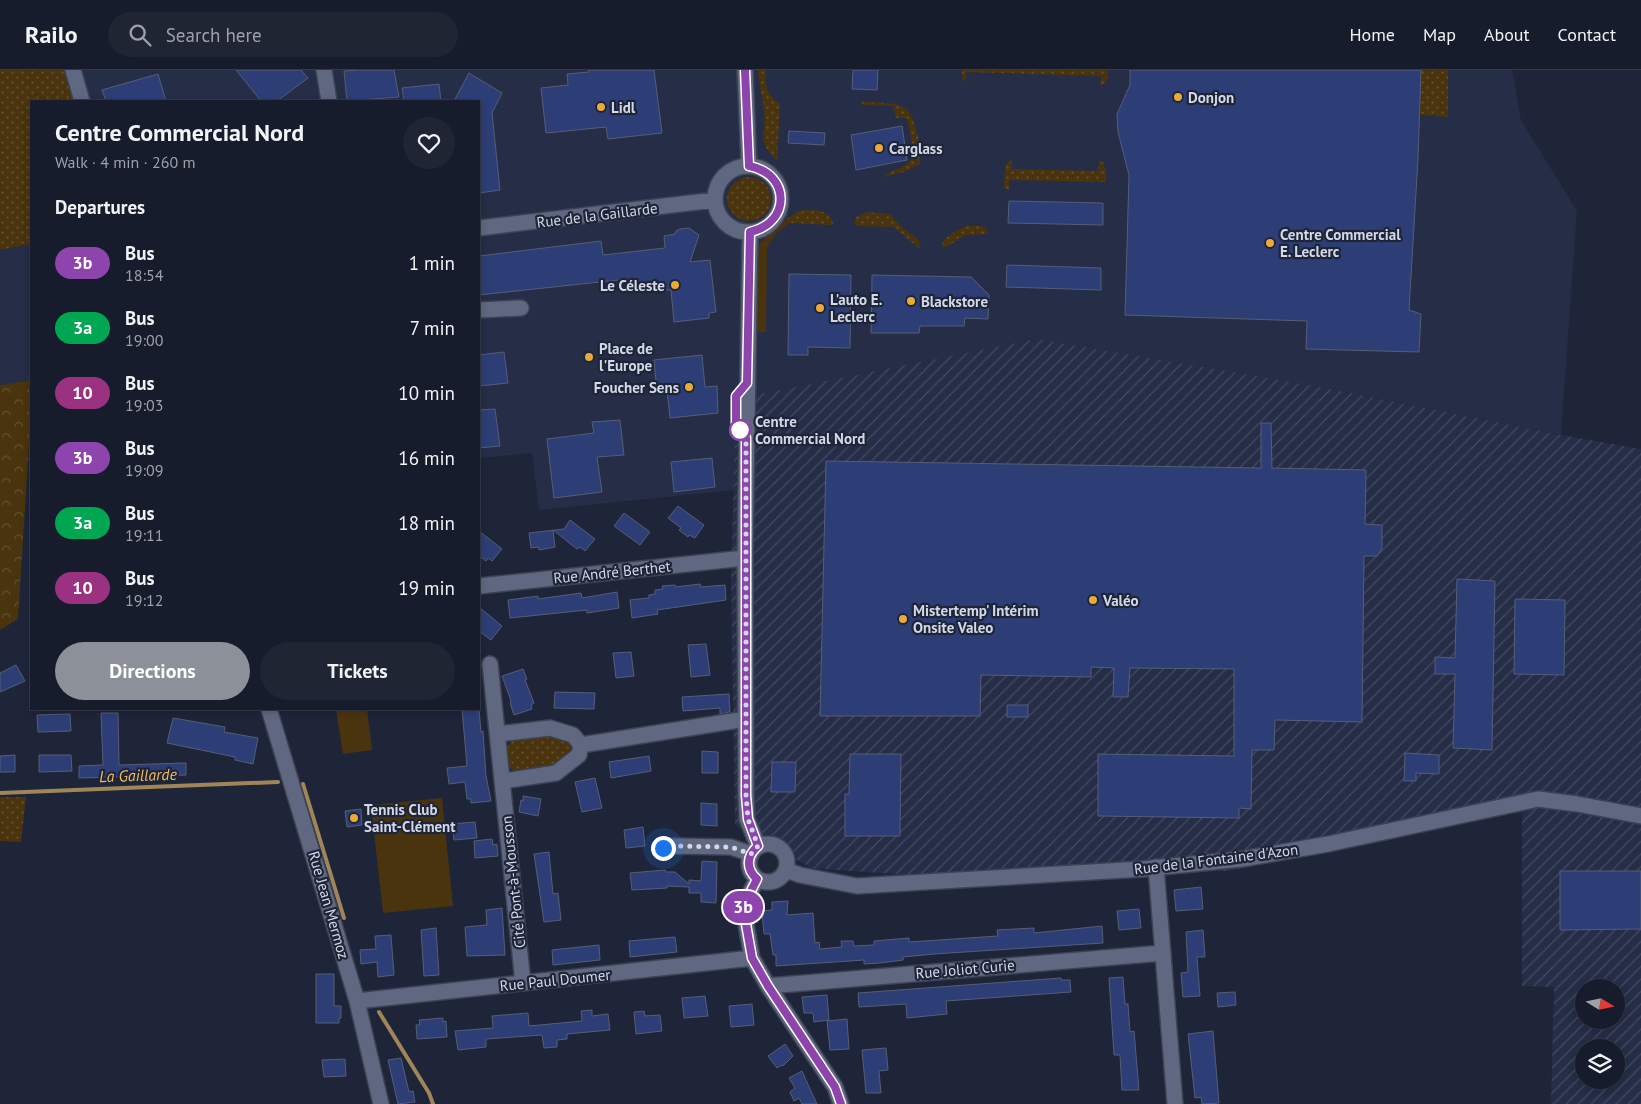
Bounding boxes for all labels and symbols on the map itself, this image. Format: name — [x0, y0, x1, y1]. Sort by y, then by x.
place label: Donjon — [1188, 88, 1234, 107]
marker: Donjon — [1172, 91, 1184, 103]
place label: Lidl — [611, 98, 636, 117]
marker: Lidl — [595, 101, 607, 113]
place label: Carglass — [889, 139, 942, 158]
marker: Carglass — [873, 142, 885, 154]
street label: Rue de la Gaillarde — [535, 198, 659, 232]
place label: Centre Commercial E. Leclerc — [1280, 225, 1401, 261]
marker: Centre Commercial E. Leclerc — [1264, 237, 1276, 249]
place label: Le Céleste — [600, 276, 665, 295]
marker: Le Céleste — [669, 279, 681, 291]
place label: L'auto E. Leclerc — [830, 290, 883, 326]
place label: Blackstore — [921, 292, 988, 311]
marker: Blackstore — [905, 295, 917, 307]
marker: L'auto E. Leclerc — [814, 302, 826, 314]
place label: Place de l'Europe — [599, 339, 653, 375]
marker: Place de l'Europe — [583, 351, 595, 363]
place label: Foucher Sens — [594, 378, 679, 397]
marker: Foucher Sens — [683, 381, 695, 393]
place label: Centre Commercial Nord — [755, 412, 865, 448]
marker: Centre Commercial Nord — [729, 419, 751, 441]
street label: Rue André Berthet — [552, 556, 672, 588]
place label: Valéo — [1102, 591, 1139, 610]
marker: Valéo — [1087, 594, 1099, 606]
place label: Mistertemp' Intérim Onsite Valeo — [913, 601, 1039, 637]
marker: Mistertemp' Intérim Onsite Valeo — [897, 613, 909, 625]
water label: La Gaillarde — [99, 764, 178, 786]
place label: Tennis Club Saint-Clément — [364, 800, 456, 836]
marker: Tennis Club Saint-Clément — [348, 812, 360, 824]
street label: Cité Pont-à-Mousson — [497, 815, 529, 949]
your location — [651, 836, 676, 861]
street label: Rue de la Fontaine d'Azon — [1133, 840, 1299, 878]
street label: Rue Jean Mermoz — [305, 849, 353, 961]
line badge: 3b — [720, 891, 766, 923]
street label: Rue Joliot Curie — [915, 955, 1015, 983]
street label: Rue Paul Doumer — [499, 965, 611, 995]
north arrow — [1575, 979, 1625, 1029]

